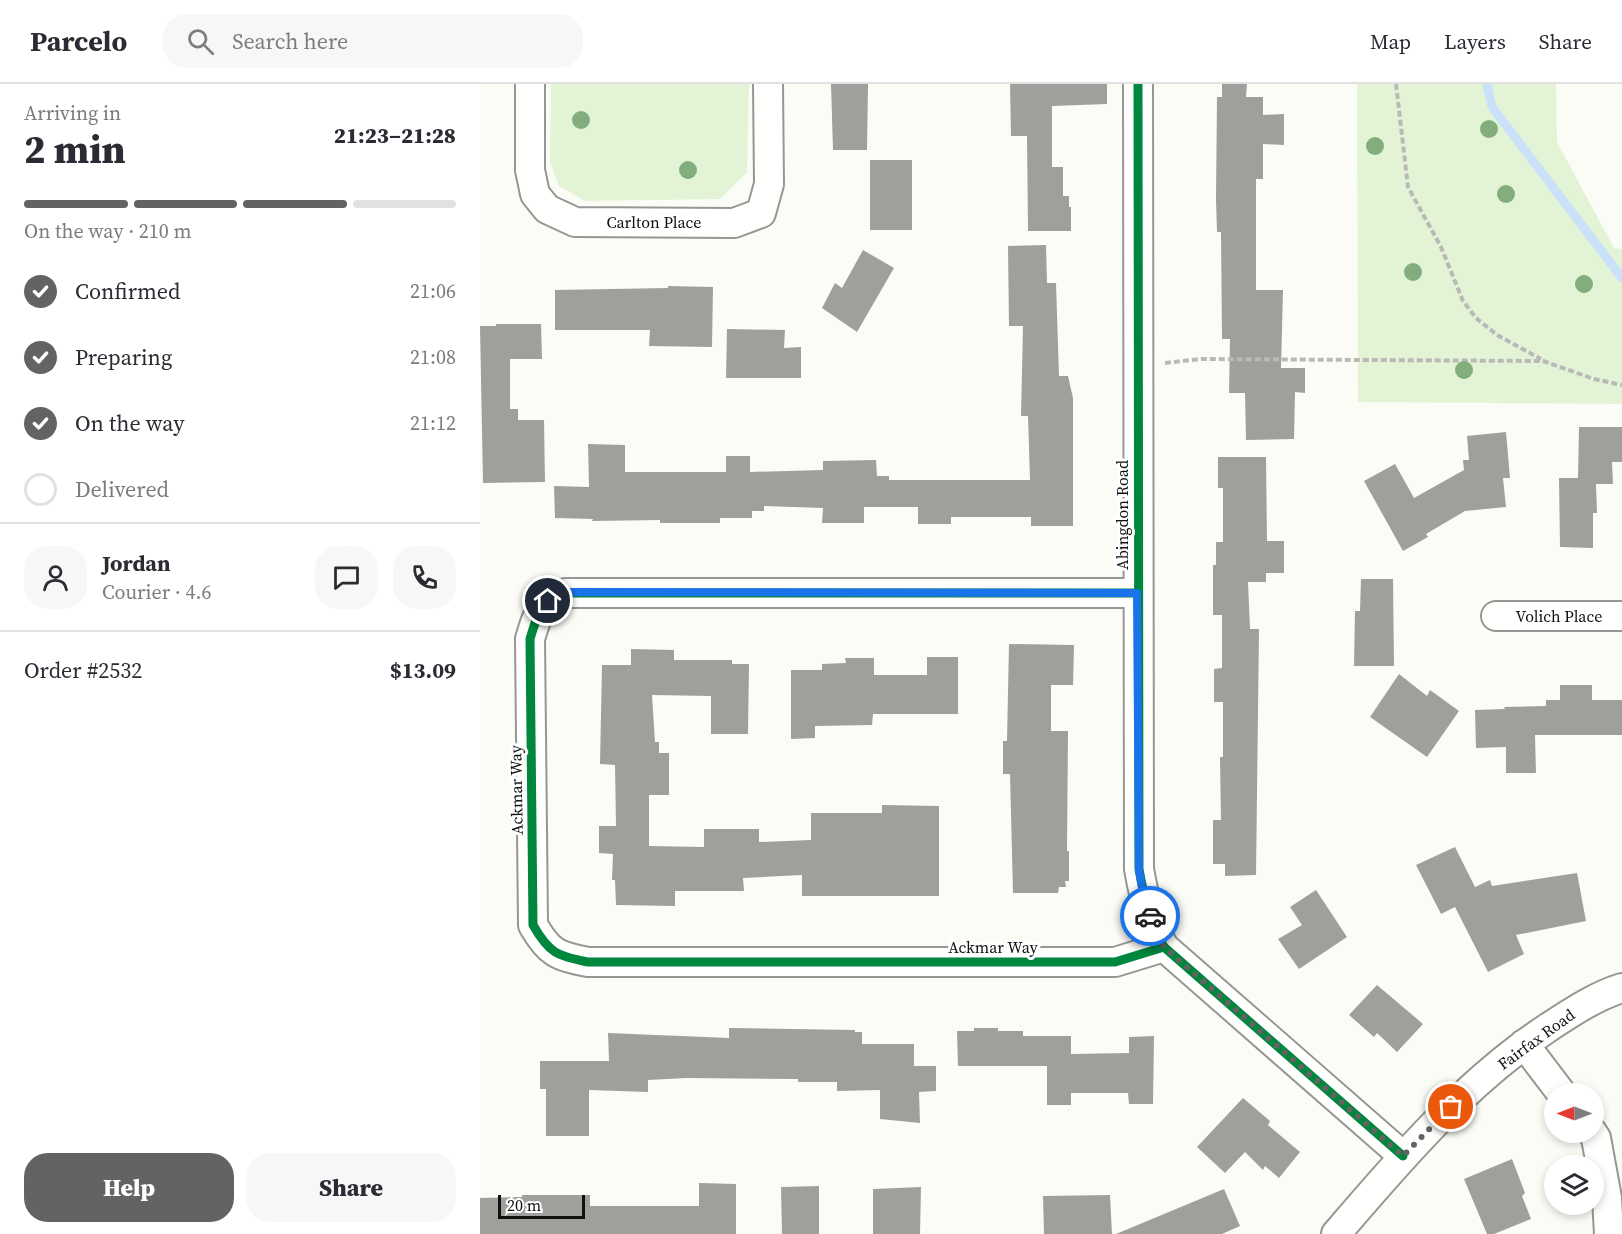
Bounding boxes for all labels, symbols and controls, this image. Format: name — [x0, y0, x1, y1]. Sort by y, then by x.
search box — [163, 14, 583, 68]
text: Parcelo — [30, 22, 127, 60]
icon: search — [184, 25, 217, 58]
text: Search here — [232, 26, 348, 56]
text: Map — [1370, 27, 1411, 56]
text: Layers — [1444, 27, 1506, 56]
text: Share — [1539, 27, 1592, 56]
text: Arriving in — [24, 99, 121, 127]
text: 21:23–21:28 — [334, 120, 456, 150]
text: 2 min — [24, 123, 126, 176]
street label: Carlton Place — [606, 211, 702, 233]
text: On the way · 210 m — [24, 217, 191, 245]
icon: check — [24, 275, 57, 308]
text: Confirmed — [75, 276, 180, 306]
text: 21:06 — [410, 277, 456, 305]
icon: check — [24, 341, 57, 374]
text: Preparing — [75, 342, 172, 372]
text: 21:08 — [410, 343, 456, 371]
icon: check — [24, 407, 57, 440]
text: On the way — [75, 408, 184, 438]
text: 21:12 — [410, 409, 456, 437]
street label: Abingdon Road — [1111, 460, 1133, 570]
text: Delivered — [75, 474, 169, 504]
button: person — [24, 546, 87, 609]
button: chat — [315, 546, 378, 609]
button: phone — [393, 546, 456, 609]
text: Jordan — [102, 548, 170, 578]
pin — [522, 575, 573, 626]
text: Courier · 4.6 — [102, 578, 211, 606]
icon: home — [531, 584, 564, 617]
street label: Volich Place — [1516, 605, 1602, 627]
text: Order #2532 — [24, 655, 142, 685]
text: $13.09 — [390, 655, 456, 685]
street label: Ackmar Way — [504, 744, 528, 835]
courier — [1120, 886, 1180, 946]
icon: car — [1134, 900, 1167, 933]
street label: Ackmar Way — [948, 936, 1039, 958]
street label: Fairfax Road — [1493, 1004, 1579, 1074]
pin — [1425, 1081, 1476, 1132]
north arrow — [1544, 1083, 1604, 1143]
map controls — [1544, 1083, 1604, 1215]
icon: bag — [1434, 1090, 1467, 1123]
button: Help — [24, 1153, 234, 1222]
button: Share — [246, 1153, 456, 1222]
button: layers — [1544, 1155, 1604, 1215]
scale bar — [498, 1192, 585, 1220]
text: 20 m — [507, 1194, 541, 1216]

